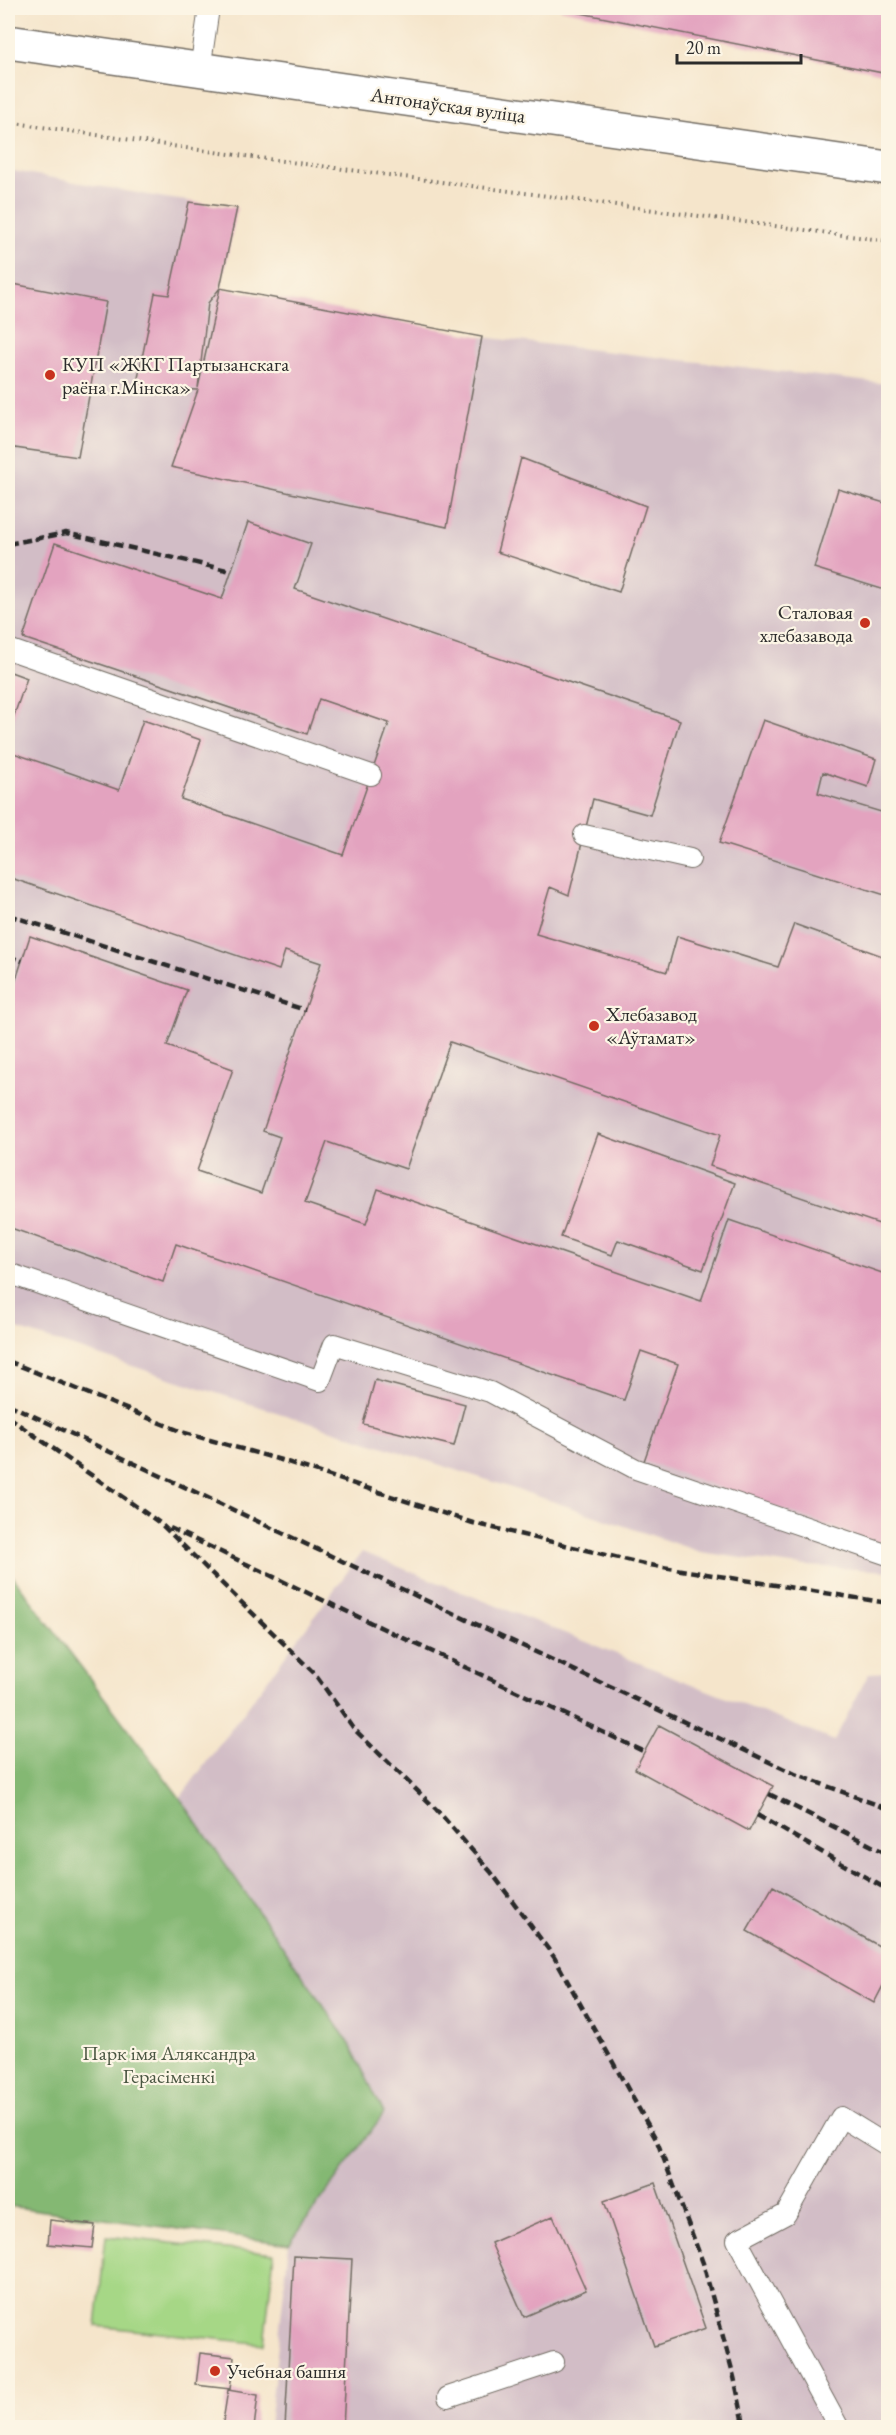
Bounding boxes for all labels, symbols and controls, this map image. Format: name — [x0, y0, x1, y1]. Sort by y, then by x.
scale bar — [677, 27, 802, 65]
text: 20 m — [686, 36, 721, 59]
street label: Антонаўская вуліца — [368, 81, 527, 129]
place label: КУП «ЖКГ Партызанскага раёна г.Мінска» — [62, 351, 289, 400]
marker: КУП «ЖКГ Партызанскага раёна г.Мінска» — [43, 368, 57, 382]
place label: Сталовая хлебазавода — [760, 599, 853, 648]
marker: Сталовая хлебазавода — [858, 616, 872, 630]
place label: Хлебазавод «Аўтамат» — [605, 1001, 697, 1050]
marker: Хлебазавод «Аўтамат» — [587, 1019, 601, 1033]
park label: Парк імя Аляксандра Герасіменкі — [82, 2040, 256, 2089]
place label: Учебная башня — [226, 2358, 346, 2384]
marker: Учебная башня — [208, 2364, 222, 2378]

